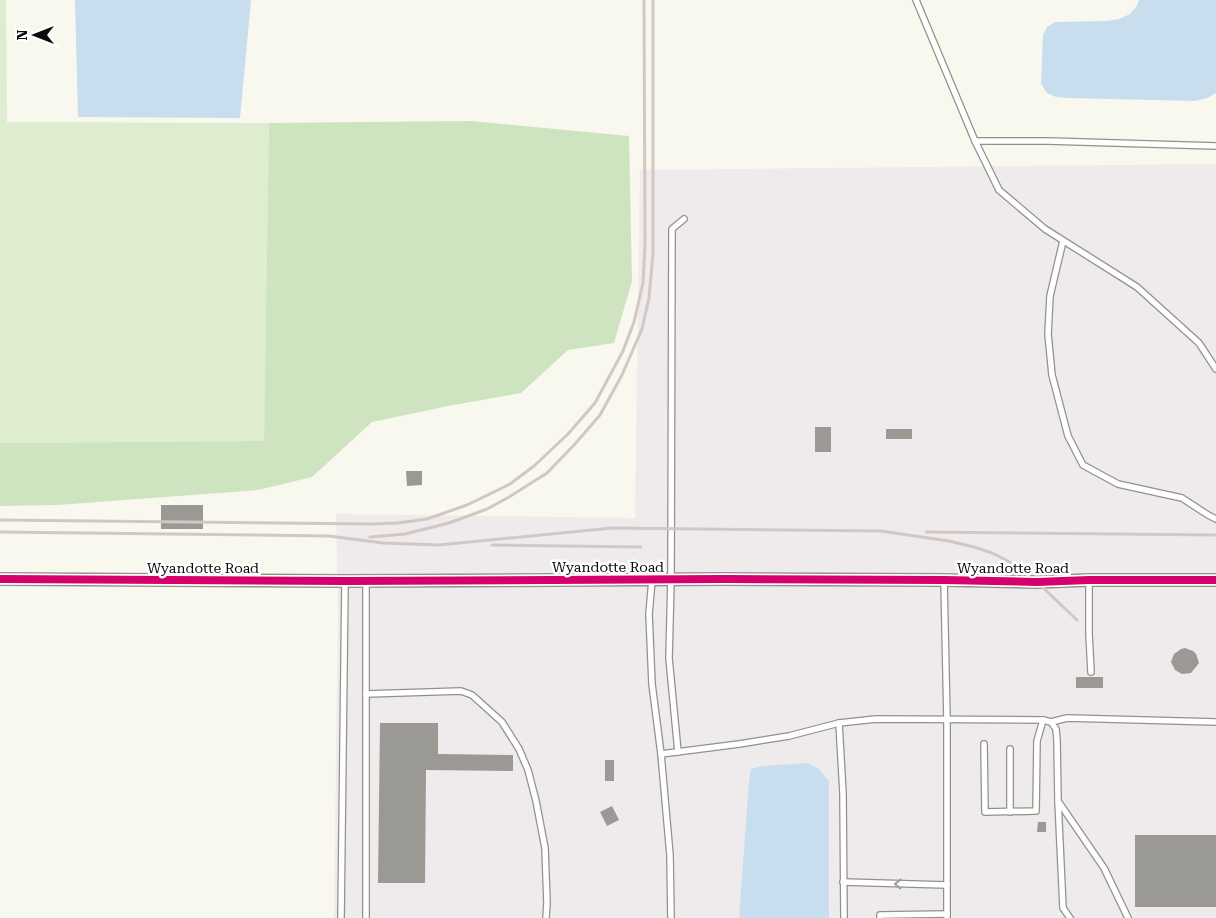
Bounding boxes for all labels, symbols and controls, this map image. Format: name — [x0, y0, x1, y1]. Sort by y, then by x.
north arrow — [10, 10, 60, 60]
text: N — [14, 29, 30, 40]
street label: Wyandotte Road — [552, 559, 664, 575]
street label: Wyandotte Road — [147, 560, 259, 576]
street label: Wyandotte Road — [957, 560, 1069, 576]
one-way arrow — [894, 879, 902, 889]

